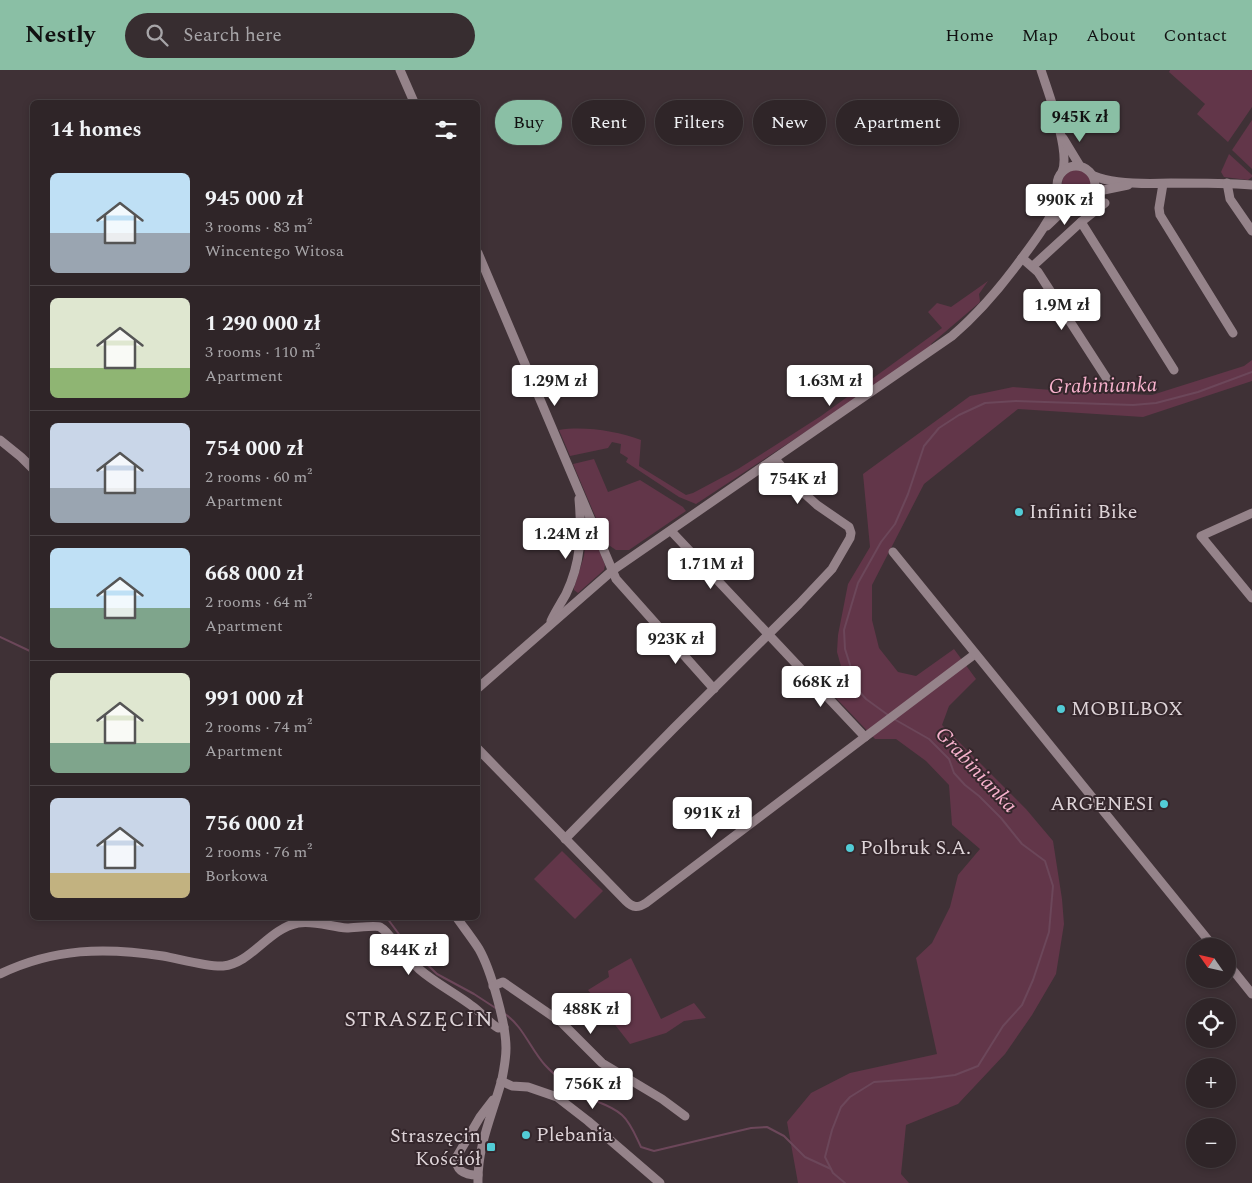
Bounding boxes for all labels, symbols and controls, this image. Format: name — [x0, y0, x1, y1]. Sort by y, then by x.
search box — [125, 13, 475, 58]
text: Nestly — [25, 17, 95, 53]
icon: search — [143, 21, 171, 49]
text: Search here — [183, 21, 282, 50]
text: Home — [945, 22, 994, 49]
text: Map — [1022, 22, 1058, 49]
text: About — [1086, 22, 1136, 49]
text: Contact — [1164, 22, 1227, 49]
chip: Buy — [495, 100, 562, 145]
chip: Rent — [572, 100, 645, 145]
chip: Filters — [655, 100, 743, 145]
chip: New — [753, 100, 826, 145]
chip: Apartment — [836, 100, 959, 145]
pin: 945K zł — [1034, 100, 1126, 143]
text: 945K zł — [1052, 105, 1108, 129]
text: 14 homes — [50, 114, 142, 146]
icon: filters — [432, 116, 460, 144]
text: 945 000 zł — [205, 183, 304, 215]
pin: 990K zł — [1019, 184, 1111, 226]
text: 990K zł — [1037, 188, 1093, 212]
icon: home — [90, 193, 150, 253]
text: 3 rooms · 83 m² — [205, 215, 312, 239]
text: Wincentego Witosa — [205, 239, 344, 263]
pin: 1.9M zł — [1016, 288, 1108, 331]
text: 1.9M zł — [1034, 293, 1090, 317]
text: 1 290 000 zł — [205, 308, 321, 340]
icon: home — [90, 318, 150, 378]
text: 3 rooms · 110 m² — [205, 340, 320, 364]
text: Apartment — [205, 364, 283, 388]
pin: 1.29M zł — [503, 364, 607, 407]
pin: 1.63M zł — [778, 364, 882, 407]
text: 1.29M zł — [523, 369, 587, 393]
text: 1.63M zł — [798, 369, 862, 393]
water label: Grabinianka — [1048, 369, 1158, 403]
text: 754 000 zł — [205, 433, 304, 465]
icon: home — [90, 443, 150, 503]
pin: 754K zł — [752, 462, 844, 505]
text: 2 rooms · 60 m² — [205, 465, 312, 489]
text: 754K zł — [770, 467, 826, 491]
text: Apartment — [205, 489, 283, 513]
place label: Infiniti Bike — [1029, 497, 1137, 527]
marker: Infiniti Bike — [1013, 506, 1025, 518]
pin: 1.24M zł — [514, 518, 618, 560]
text: 1.24M zł — [534, 522, 598, 546]
pin: 1.71M zł — [659, 548, 763, 590]
text: 1.71M zł — [679, 552, 743, 576]
text: 668 000 zł — [205, 558, 304, 590]
icon: home — [90, 568, 150, 628]
text: 2 rooms · 64 m² — [205, 590, 312, 614]
text: Apartment — [205, 614, 283, 638]
pin: 923K zł — [630, 622, 722, 665]
text: 923K zł — [648, 627, 704, 651]
pin: 668K zł — [775, 666, 867, 708]
text: 668K zł — [793, 670, 849, 694]
text: 991 000 zł — [205, 683, 304, 715]
icon: home — [90, 693, 150, 753]
place label: MOBILBOX — [1071, 694, 1183, 724]
marker: MOBILBOX — [1055, 703, 1067, 715]
text: 2 rooms · 74 m² — [205, 715, 312, 739]
water label: Grabinianka — [927, 719, 1025, 821]
text: Apartment — [205, 739, 283, 763]
place label: ARGENESI — [1050, 789, 1154, 819]
pin: 991K zł — [666, 796, 758, 839]
marker: ARGENESI — [1158, 798, 1170, 810]
text: 991K zł — [684, 801, 740, 825]
text: 756 000 zł — [205, 808, 304, 840]
icon: home — [90, 818, 150, 878]
place label: Polbruk S.A. — [860, 833, 971, 863]
text: 2 rooms · 76 m² — [205, 840, 312, 864]
marker: Polbruk S.A. — [844, 842, 856, 854]
text: Borkowa — [205, 864, 268, 888]
pin: 844K zł — [363, 934, 455, 976]
text: 844K zł — [381, 938, 437, 962]
north arrow — [1186, 938, 1236, 988]
map controls — [1186, 938, 1236, 1168]
pin: 488K zł — [545, 992, 637, 1035]
text: 488K zł — [563, 997, 619, 1021]
button: locate — [1186, 998, 1236, 1048]
district label: STRASZĘCIN — [344, 1003, 494, 1036]
button: + — [1186, 1058, 1236, 1108]
pin: 756K zł — [547, 1068, 639, 1110]
text: 756K zł — [565, 1072, 621, 1096]
button: − — [1186, 1118, 1236, 1168]
place label: Plebania — [536, 1120, 613, 1150]
place label: Straszęcin Kościół — [390, 1121, 481, 1174]
marker: Plebania — [520, 1129, 532, 1141]
marker: Straszęcin Kościół — [485, 1141, 497, 1153]

